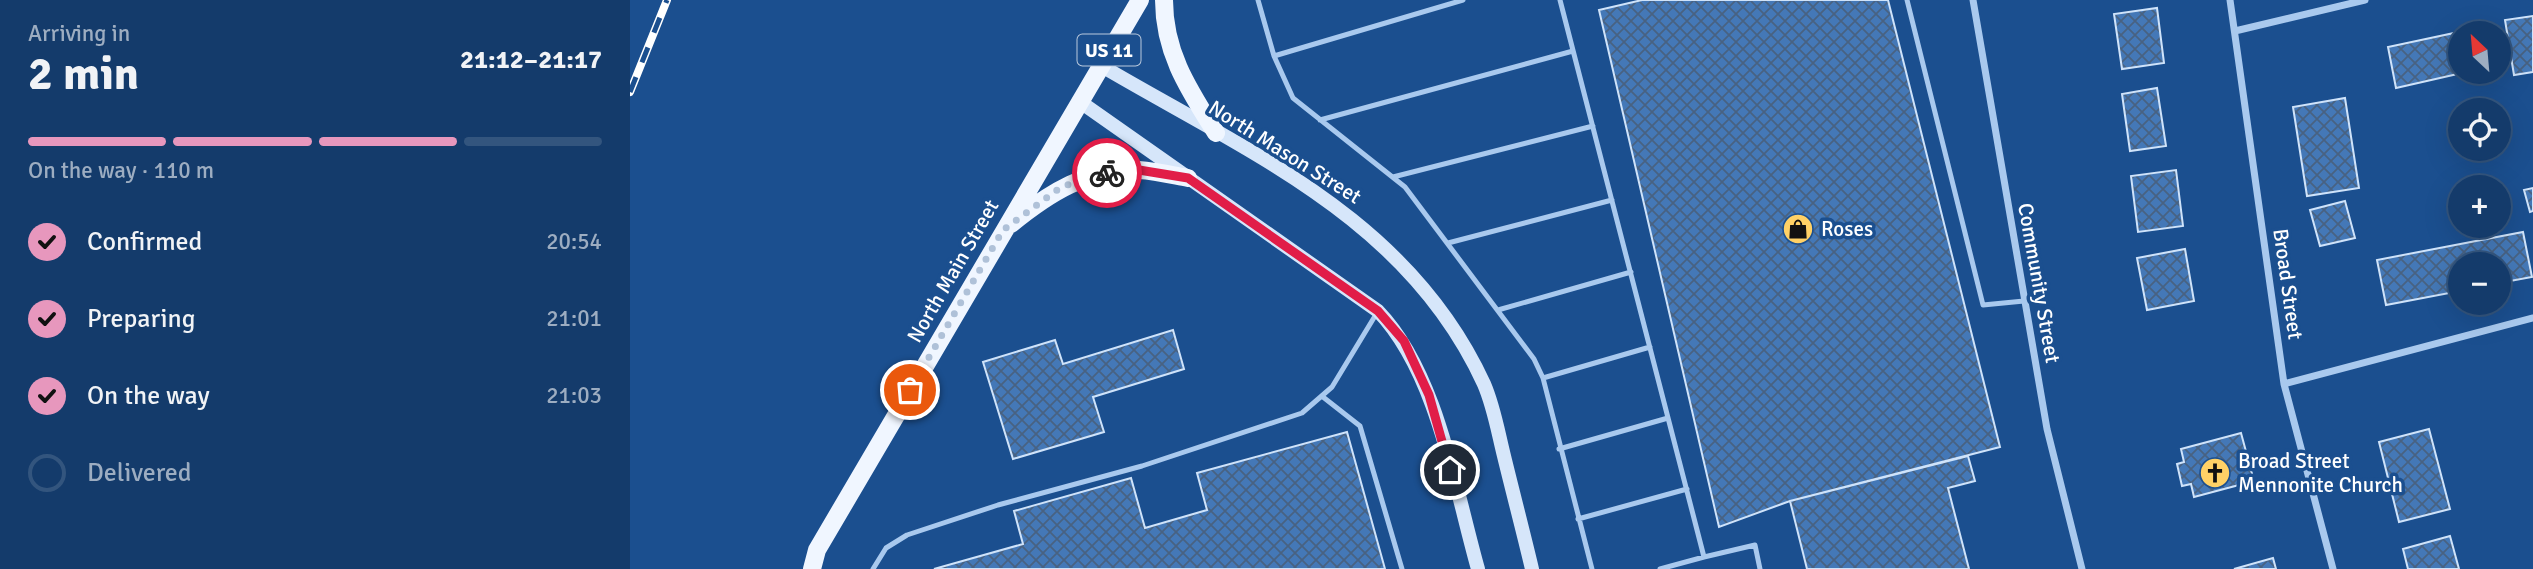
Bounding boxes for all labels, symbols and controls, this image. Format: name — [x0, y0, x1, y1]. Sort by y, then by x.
text: Arriving in — [28, 19, 130, 48]
north arrow — [2448, 21, 2511, 84]
map controls — [2448, 21, 2511, 315]
road number: US 11 — [1078, 34, 1140, 66]
text: 21:12–21:17 — [460, 44, 602, 76]
text: 2 min — [28, 46, 139, 102]
street label: North Mason Street — [1204, 95, 1366, 209]
button: locate — [2448, 98, 2511, 161]
courier — [1072, 138, 1142, 208]
icon: bike — [1088, 154, 1126, 192]
text: On the way · 110 m — [28, 156, 214, 185]
button: + — [2448, 175, 2511, 238]
street label: North Main Street — [902, 195, 1004, 347]
street label: Community Street — [2012, 201, 2066, 365]
shop icon: Roses — [1781, 212, 1815, 246]
place label: Roses — [1821, 216, 1873, 242]
icon: check — [28, 223, 66, 261]
text: Confirmed — [87, 226, 202, 258]
text: 20:54 — [546, 227, 602, 256]
street label: Broad Street — [2267, 227, 2309, 341]
button: − — [2448, 252, 2511, 315]
icon: check — [28, 300, 66, 338]
text: Preparing — [87, 303, 195, 335]
text: 21:01 — [546, 304, 602, 333]
pin — [880, 360, 940, 420]
icon: bag — [891, 371, 929, 409]
icon: check — [28, 377, 66, 415]
text: On the way — [87, 380, 210, 412]
text: 21:03 — [546, 381, 602, 410]
pin — [1420, 440, 1480, 500]
place label: Broad Street Mennonite Church — [2238, 448, 2403, 498]
icon: home — [1431, 451, 1469, 489]
church icon: Broad Street Mennonite Church — [2198, 456, 2232, 490]
text: Delivered — [87, 457, 192, 489]

